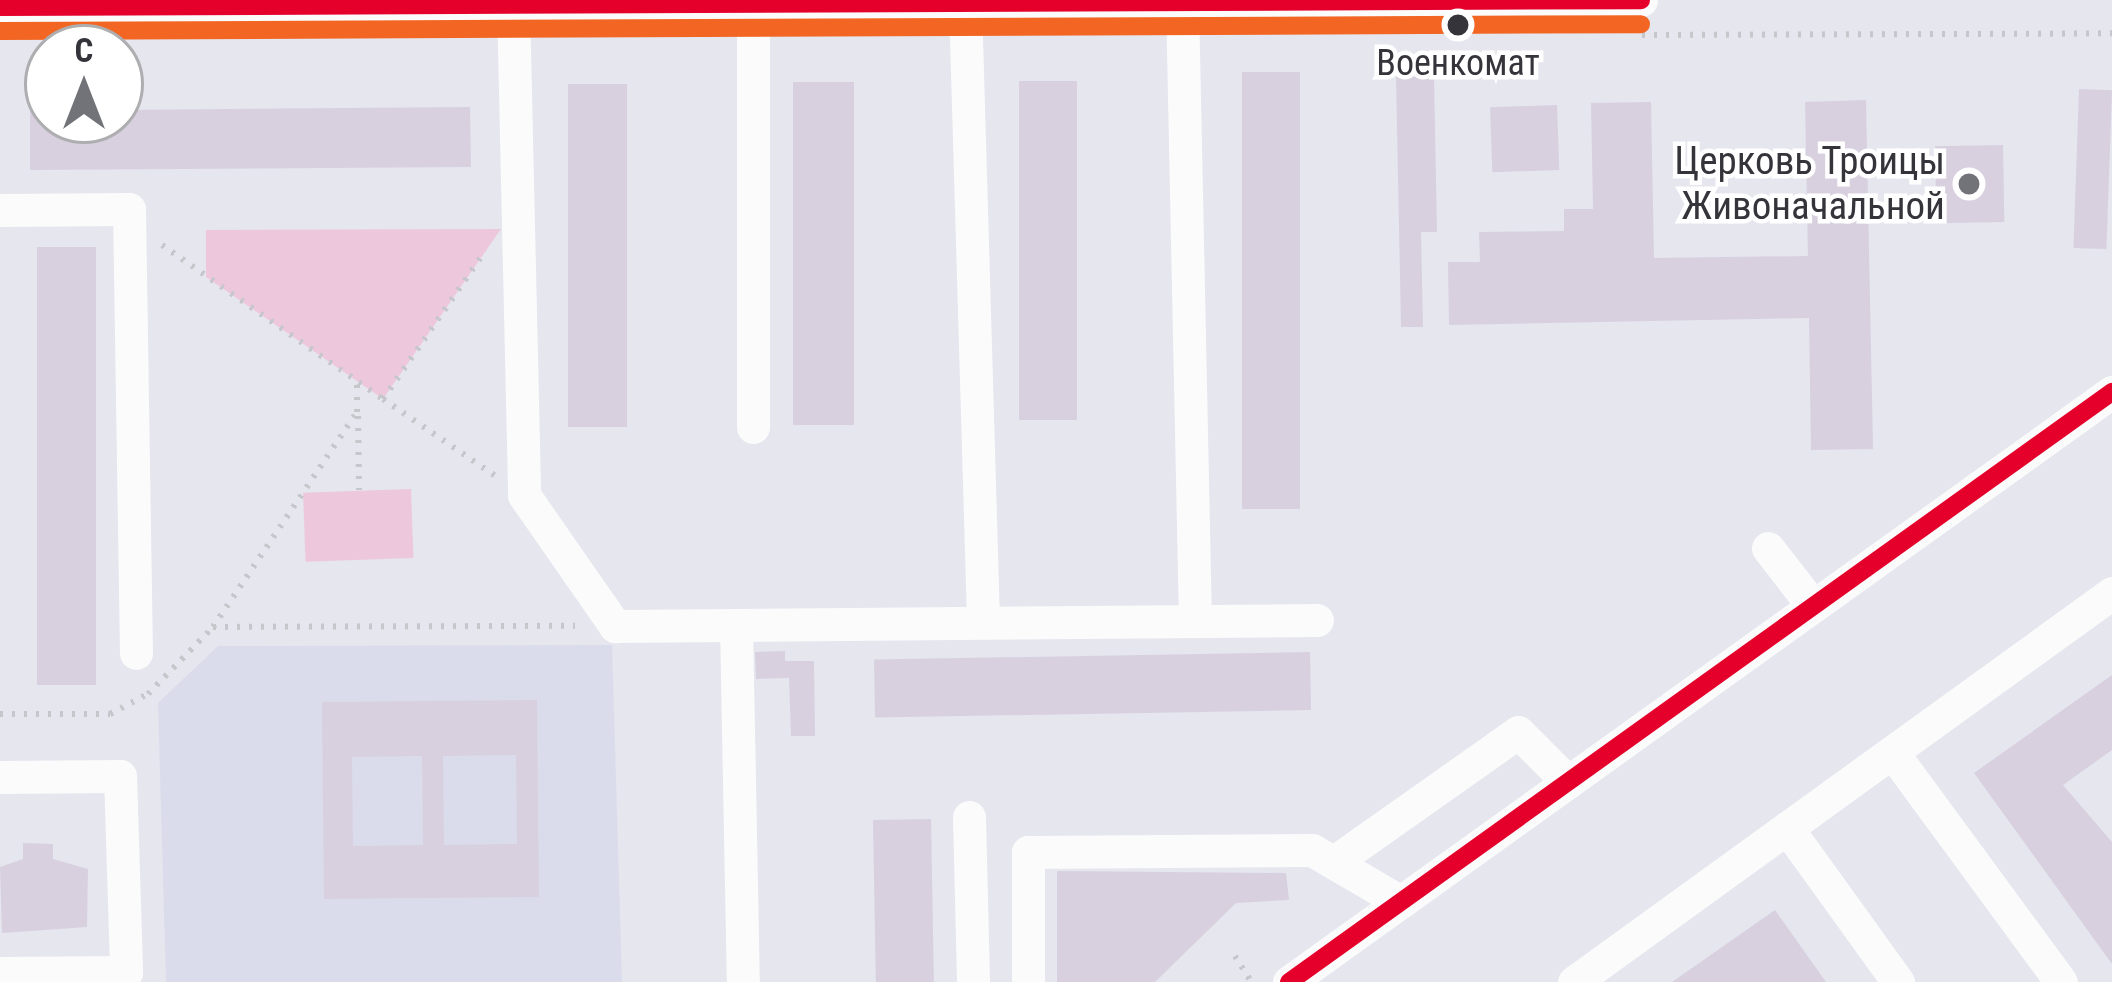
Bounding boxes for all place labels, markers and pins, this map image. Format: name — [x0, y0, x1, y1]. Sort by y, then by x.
marker: Военкомат — [1447, 14, 1469, 36]
place label: Военкомат — [1376, 42, 1540, 86]
place label: Церковь Троицы Живоначальной — [1674, 139, 1945, 230]
marker: Церковь Троицы Живоначальной — [1956, 171, 1982, 197]

